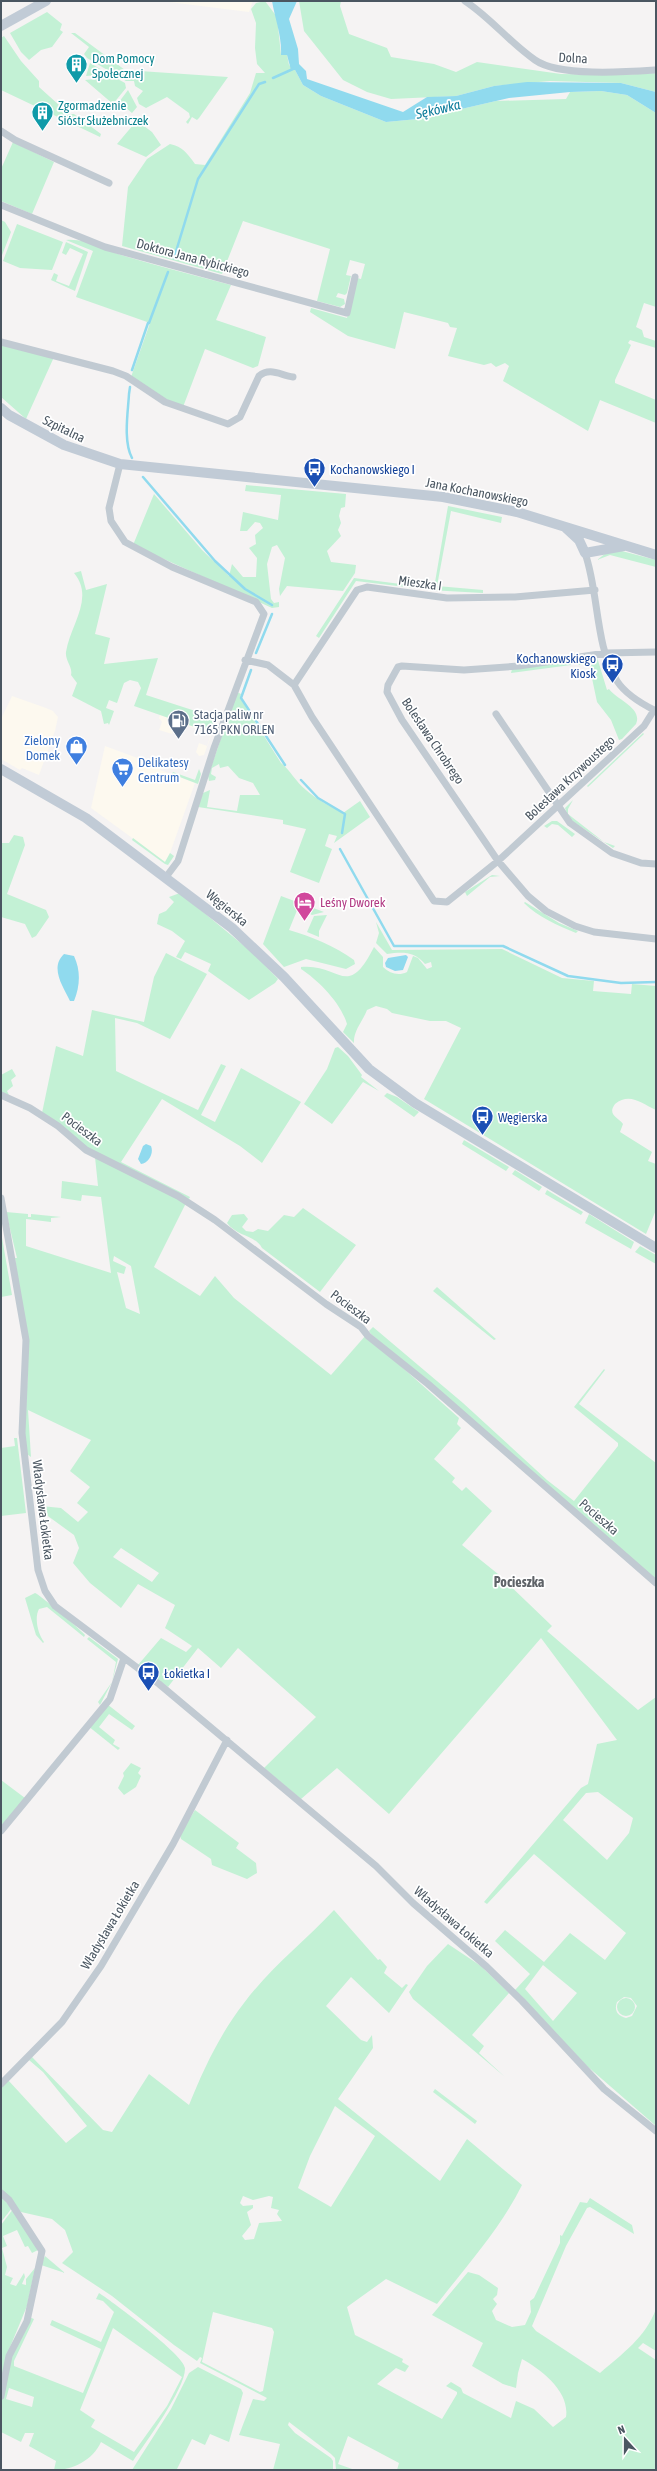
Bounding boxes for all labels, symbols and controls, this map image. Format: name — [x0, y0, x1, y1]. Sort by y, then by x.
street label: Dolna — [558, 50, 588, 66]
place label: Dom Pomocy Społecznej — [92, 51, 155, 81]
building icon: Dom Pomocy Społecznej — [64, 52, 90, 85]
water label: Sękówka — [413, 96, 462, 122]
place label: Zgormadzenie Sióstr Służebniczek — [58, 98, 149, 128]
building icon: Zgormadzenie Sióstr Służebniczek — [30, 99, 56, 132]
street label: Doktora Jana Rybickiego — [135, 236, 251, 280]
street label: Szpitalna — [41, 412, 87, 446]
bus stop icon: Kochanowskiego I — [301, 456, 327, 489]
place label: Kochanowskiego I — [330, 462, 415, 477]
street label: Jana Kochanowskiego — [425, 475, 529, 509]
street label: Mieszka I — [397, 573, 443, 593]
place label: Kochanowskiego Kiosk — [516, 651, 596, 681]
bus stop icon: Kochanowskiego Kiosk — [599, 652, 625, 685]
street label: Bolesława Chrobrego — [399, 695, 467, 787]
place label: Stacja paliw nr 7165 PKN ORLEN — [194, 707, 275, 737]
fuel station icon: Stacja paliw nr 7165 PKN ORLEN — [166, 708, 192, 741]
place label: Zielony Domek — [24, 733, 61, 763]
street label: Bolesława Krzywoustego — [522, 733, 618, 823]
shop icon: Zielony Domek — [63, 734, 89, 767]
place label: Delikatesy Centrum — [138, 755, 189, 785]
supermarket icon: Delikatesy Centrum — [109, 756, 135, 789]
street label: Węgierska — [203, 887, 251, 929]
hotel icon: Leśny Dworek — [291, 889, 317, 922]
place label: Leśny Dworek — [320, 895, 386, 910]
bus stop icon: Węgierska — [470, 1104, 496, 1137]
street label: Pocieszka — [59, 1109, 105, 1149]
place label: Węgierska — [498, 1110, 548, 1125]
street label: Pocieszka — [328, 1287, 374, 1327]
street label: Władysława Łokietka — [29, 1459, 57, 1561]
street label: Pocieszka — [576, 1496, 622, 1538]
district label: Pocieszka — [494, 1574, 545, 1590]
bus stop icon: Łokietka I — [136, 1660, 162, 1693]
place label: Łokietka I — [164, 1666, 210, 1681]
street label: Władysława Łokietka — [78, 1878, 142, 1972]
street label: Władysława Łokietka — [411, 1883, 497, 1961]
north arrow — [605, 2419, 645, 2459]
text: N — [616, 2423, 627, 2436]

